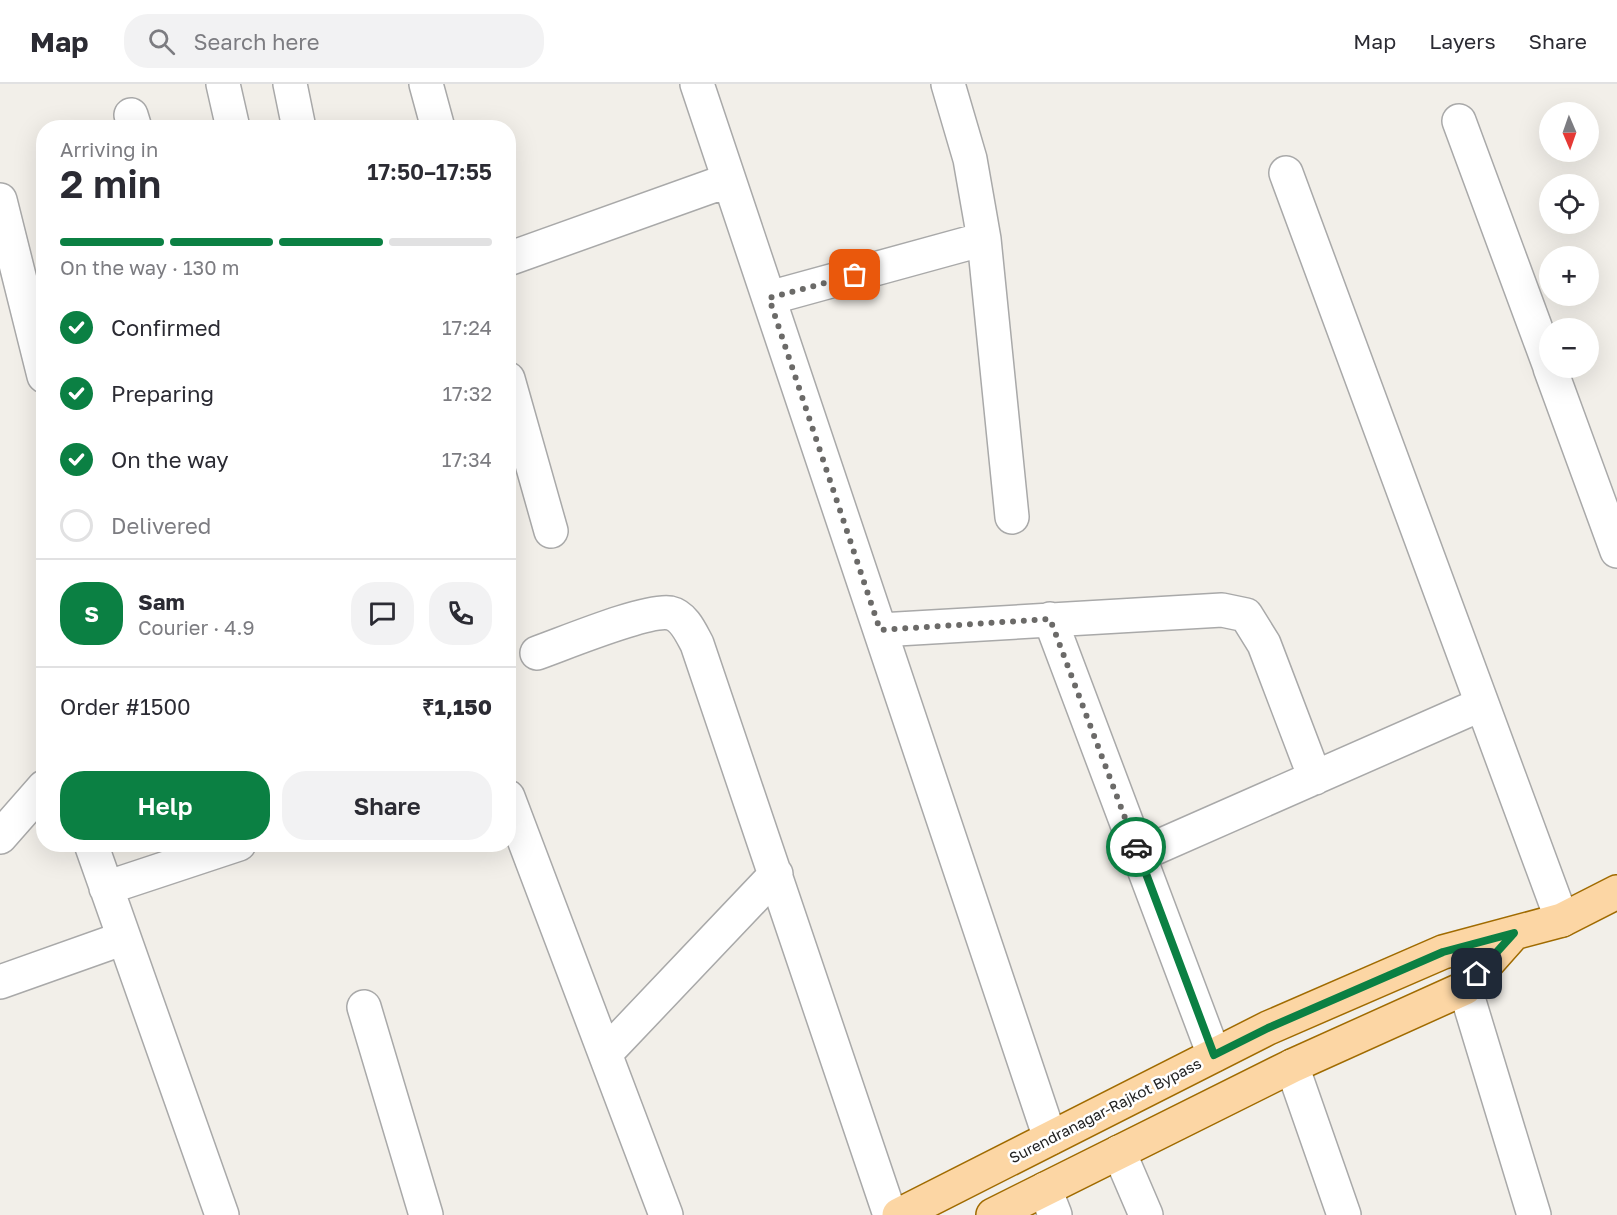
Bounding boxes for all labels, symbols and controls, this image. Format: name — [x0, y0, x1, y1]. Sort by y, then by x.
search box — [124, 14, 544, 68]
text: Map — [30, 25, 88, 58]
icon: search — [145, 25, 178, 58]
text: Search here — [193, 28, 319, 55]
text: Map — [1353, 28, 1396, 54]
text: Layers — [1429, 28, 1496, 54]
text: Share — [1529, 28, 1587, 54]
north arrow — [1539, 102, 1599, 162]
map controls — [1539, 102, 1599, 378]
text: Arriving in — [60, 137, 158, 161]
text: 17:50–17:55 — [367, 158, 492, 185]
text: 2 min — [60, 160, 161, 207]
button: locate — [1539, 174, 1599, 234]
button: + — [1539, 246, 1599, 306]
pin — [829, 249, 880, 300]
text: On the way · 130 m — [60, 255, 239, 279]
icon: bag — [838, 258, 871, 291]
icon: check — [60, 311, 93, 344]
text: Confirmed — [111, 314, 221, 341]
text: 17:24 — [442, 315, 492, 339]
button: − — [1539, 318, 1599, 378]
icon: check — [60, 377, 93, 410]
text: Preparing — [111, 380, 214, 407]
text: 17:32 — [442, 381, 492, 405]
icon: check — [60, 443, 93, 476]
text: On the way — [111, 446, 229, 473]
text: 17:34 — [442, 447, 492, 471]
text: Delivered — [111, 512, 211, 539]
button: chat — [351, 582, 414, 645]
button: phone — [429, 582, 492, 645]
text: Sam — [138, 588, 185, 615]
text: S — [84, 600, 99, 627]
text: Courier · 4.9 — [138, 615, 255, 639]
text: Order #1500 — [60, 693, 191, 720]
text: ₹1,150 — [422, 693, 492, 720]
button: Help — [60, 771, 270, 840]
button: Share — [282, 771, 492, 840]
courier — [1106, 817, 1166, 877]
icon: car — [1120, 831, 1153, 864]
pin — [1451, 948, 1502, 999]
icon: home — [1460, 957, 1493, 990]
street label: Surendranagar-Rajkot Bypass — [1006, 1054, 1204, 1166]

